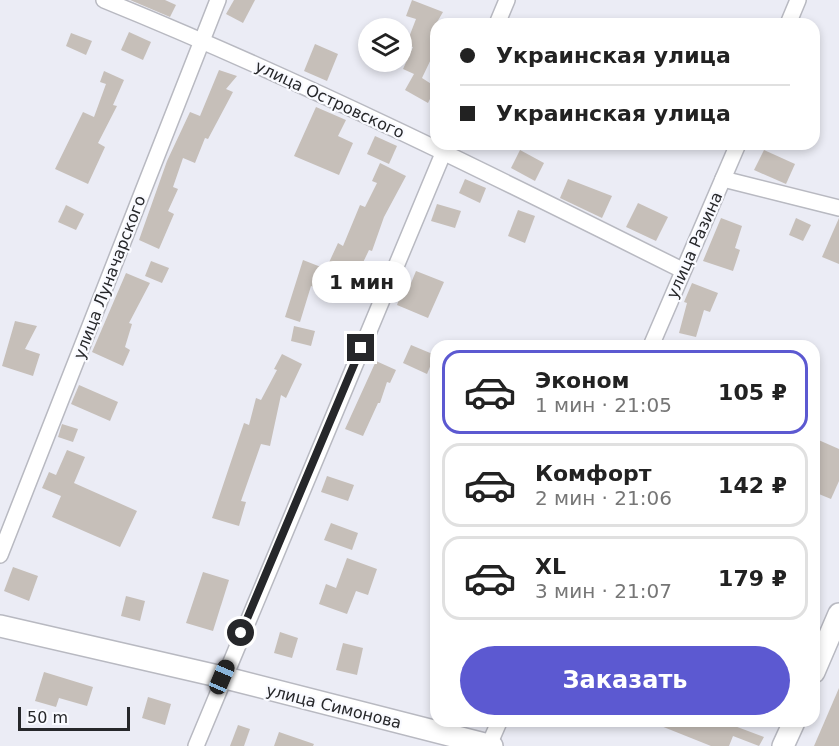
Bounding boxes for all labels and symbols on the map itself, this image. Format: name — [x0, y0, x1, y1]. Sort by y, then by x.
street label: улица Островского — [252, 57, 407, 142]
street label: улица Разина — [662, 189, 726, 301]
street label: улица Луначарского — [70, 193, 149, 362]
callout: 1 мин — [312, 261, 410, 303]
route end — [347, 334, 374, 361]
route start — [227, 619, 254, 646]
car — [207, 657, 237, 697]
street label: улица Симонова — [264, 680, 404, 732]
scale bar — [18, 704, 130, 732]

